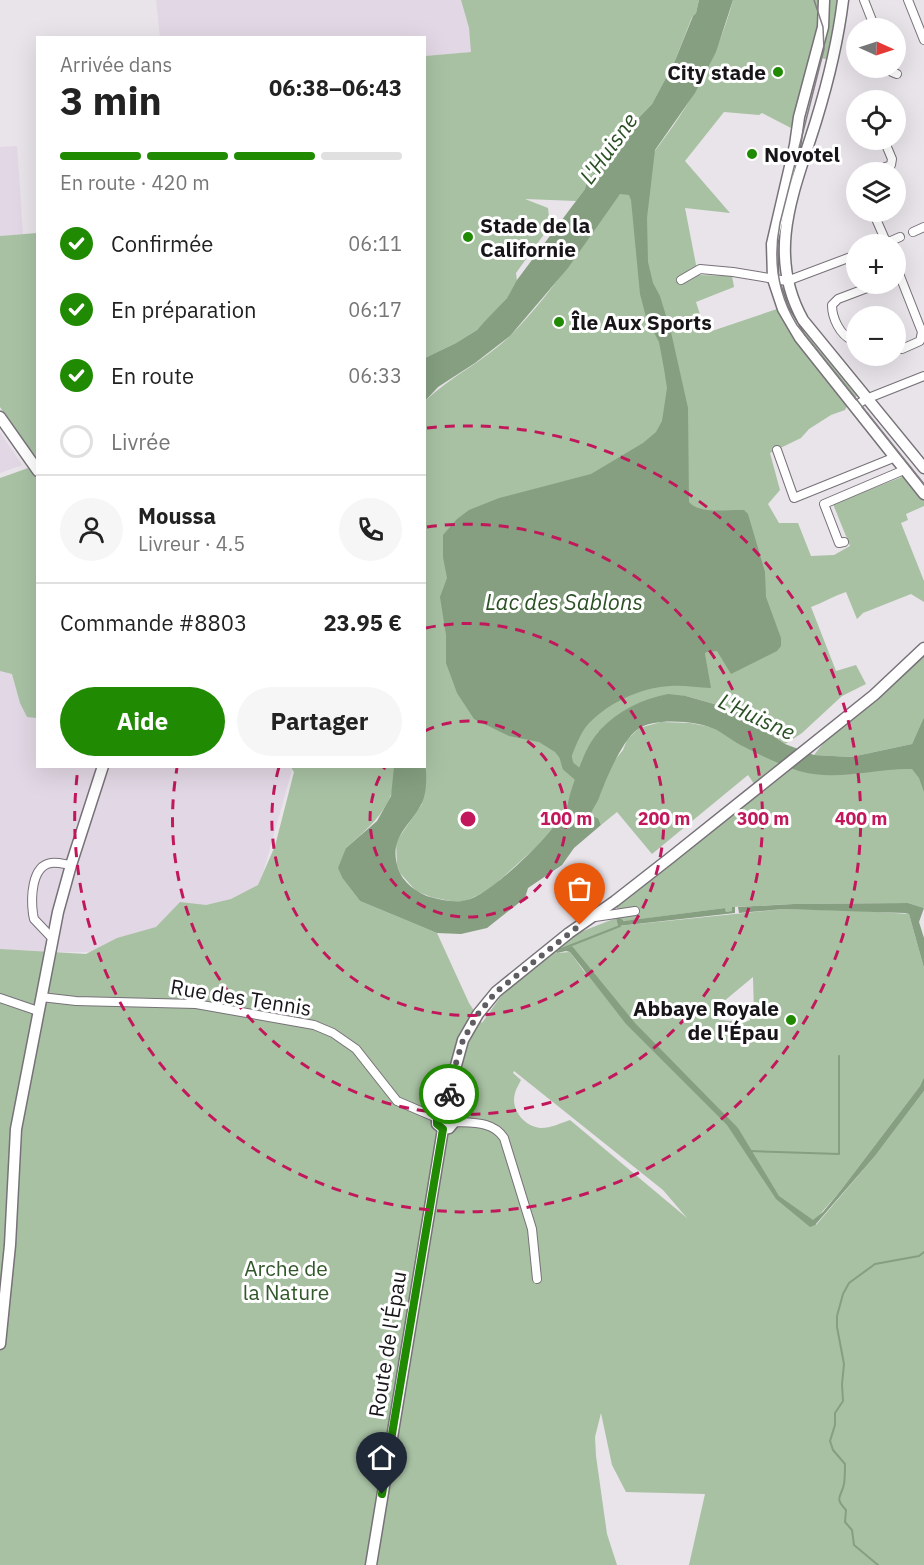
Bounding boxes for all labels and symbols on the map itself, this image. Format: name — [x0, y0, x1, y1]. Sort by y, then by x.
north arrow — [846, 18, 906, 78]
place label: City stade — [667, 58, 766, 86]
marker: City stade — [771, 65, 785, 79]
water label: L'Huisne — [572, 107, 644, 189]
place label: Novotel — [764, 140, 840, 168]
marker: Novotel — [745, 147, 759, 161]
place label: Stade de la Californie — [480, 211, 590, 263]
marker: Stade de la Californie — [461, 230, 475, 244]
place label: Île Aux Sports — [571, 308, 712, 336]
marker: Île Aux Sports — [552, 315, 566, 329]
water label: Lac des Sablons — [485, 587, 643, 616]
water label: L'Huisne — [714, 686, 800, 746]
text: 100 m — [540, 807, 592, 830]
text: 200 m — [638, 807, 690, 830]
text: 300 m — [737, 807, 789, 830]
text: 400 m — [835, 807, 887, 830]
centre of rings — [458, 809, 478, 829]
pin — [554, 863, 605, 925]
street label: Rue des Tennis — [169, 972, 313, 1022]
place label: Abbaye Royale de l'Épau — [633, 994, 779, 1046]
marker: Abbaye Royale de l'Épau — [784, 1013, 798, 1027]
courier — [419, 1064, 479, 1124]
park label: Arche de la Nature — [243, 1254, 329, 1306]
street label: Route de l'Épau — [362, 1269, 412, 1419]
pin — [356, 1432, 407, 1494]

